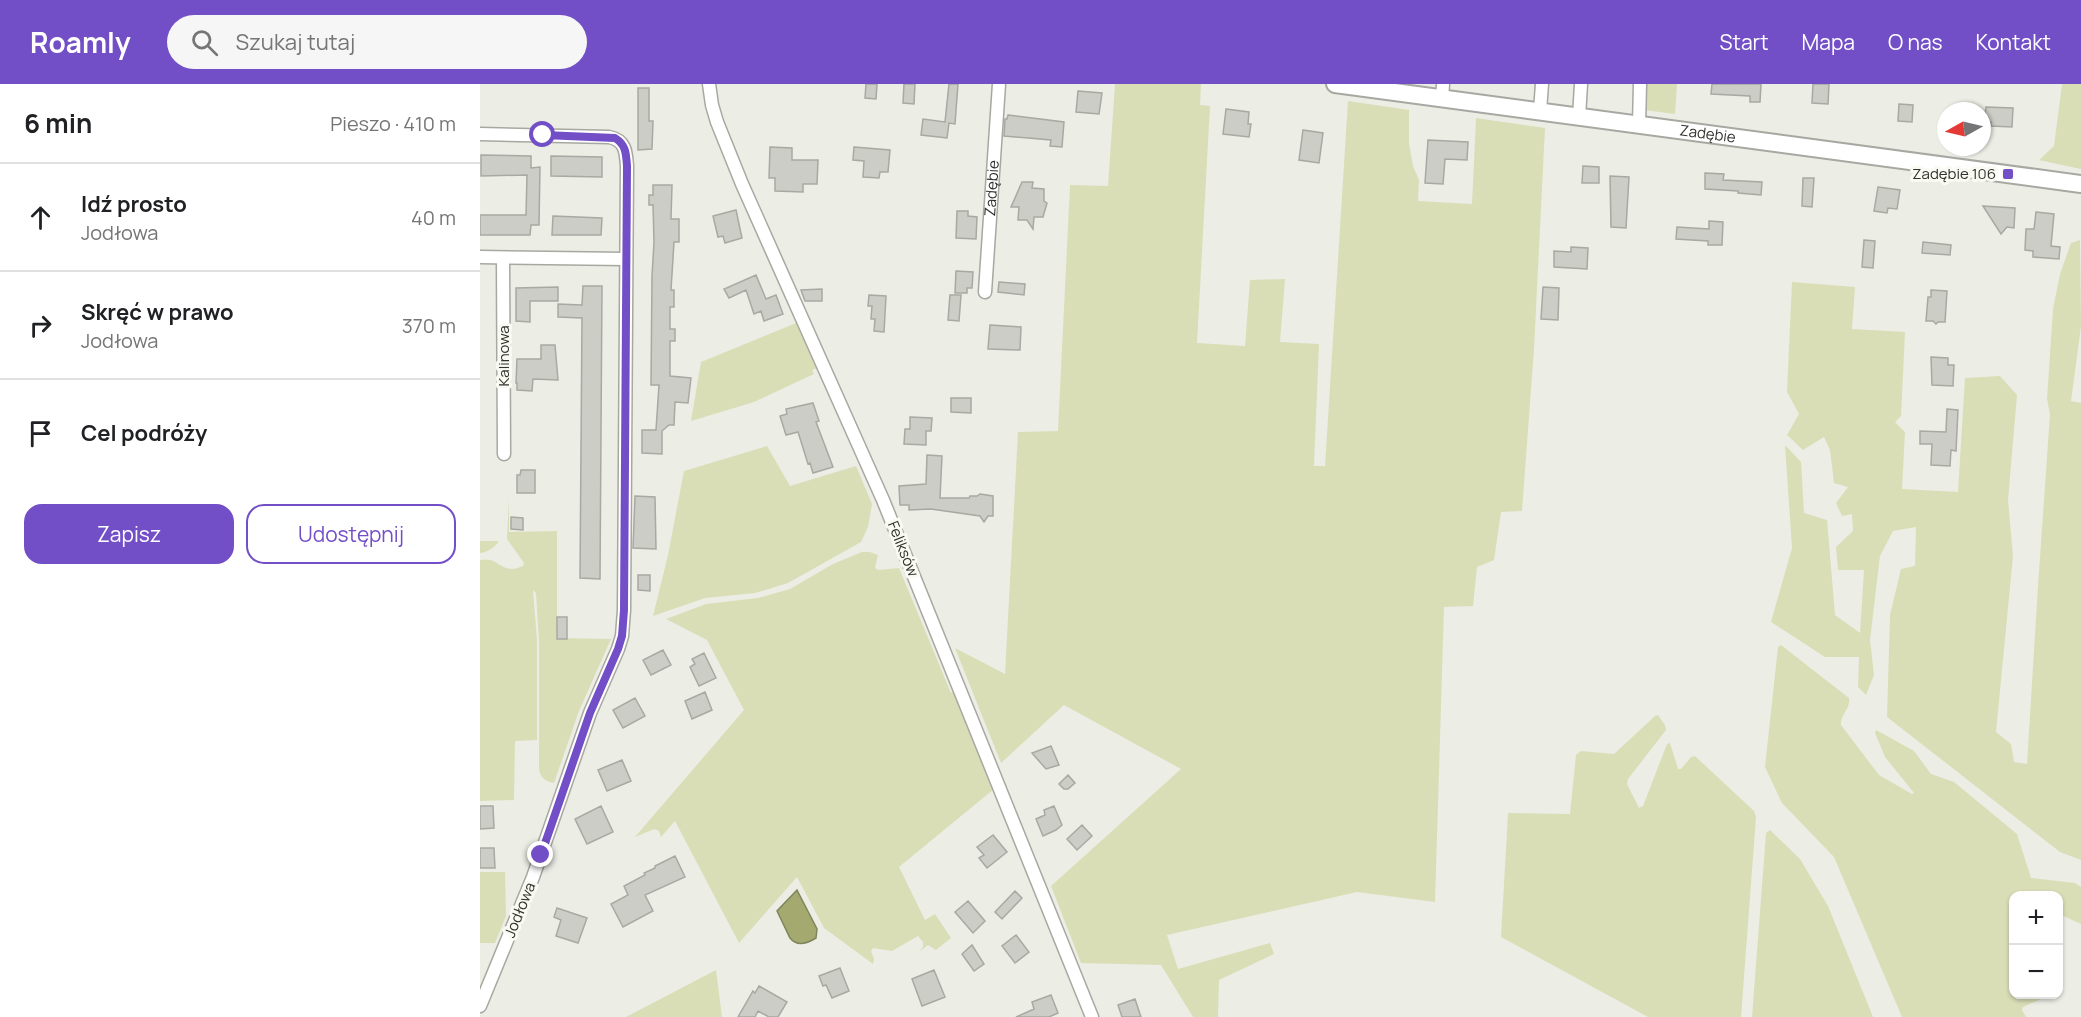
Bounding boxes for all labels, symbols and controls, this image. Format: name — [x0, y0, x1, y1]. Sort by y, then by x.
search box — [167, 15, 587, 69]
text: Roamly — [30, 23, 131, 61]
icon: search — [188, 26, 221, 59]
text: Szukaj tutaj — [236, 27, 355, 57]
text: Start — [1720, 28, 1769, 56]
text: Mapa — [1802, 28, 1855, 56]
text: O nas — [1888, 28, 1943, 56]
text: Kontakt — [1976, 28, 2051, 56]
north arrow — [1937, 102, 1991, 156]
text: 6 min — [24, 105, 92, 141]
text: Pieszo · 410 m — [330, 110, 456, 137]
street label: Zadębie — [1678, 119, 1737, 148]
route start — [529, 121, 555, 147]
street label: Zadębie — [979, 159, 1004, 217]
place label: Zadębie 106 — [1912, 163, 1996, 184]
marker: Zadębie 106 — [2001, 167, 2015, 181]
text: Idź prosto — [81, 189, 187, 219]
icon: ahead — [24, 201, 57, 234]
text: 40 m — [411, 204, 456, 231]
text: Jodłowa — [81, 219, 158, 246]
text: Skręć w prawo — [81, 297, 234, 327]
icon: right — [24, 309, 57, 342]
text: 370 m — [402, 312, 456, 339]
street label: Kalinowa — [493, 325, 514, 387]
text: Jodłowa — [81, 327, 158, 354]
icon: arrive — [24, 417, 57, 450]
text: Cel podróży — [81, 418, 207, 448]
button: Zapisz — [24, 504, 234, 564]
button: Udostępnij — [246, 504, 456, 564]
street label: Feliksów — [883, 518, 924, 580]
route end — [527, 841, 553, 867]
street label: Jodłowa — [499, 879, 540, 941]
map controls — [2009, 891, 2063, 999]
button: + — [2009, 891, 2063, 945]
button: − — [2009, 945, 2063, 999]

